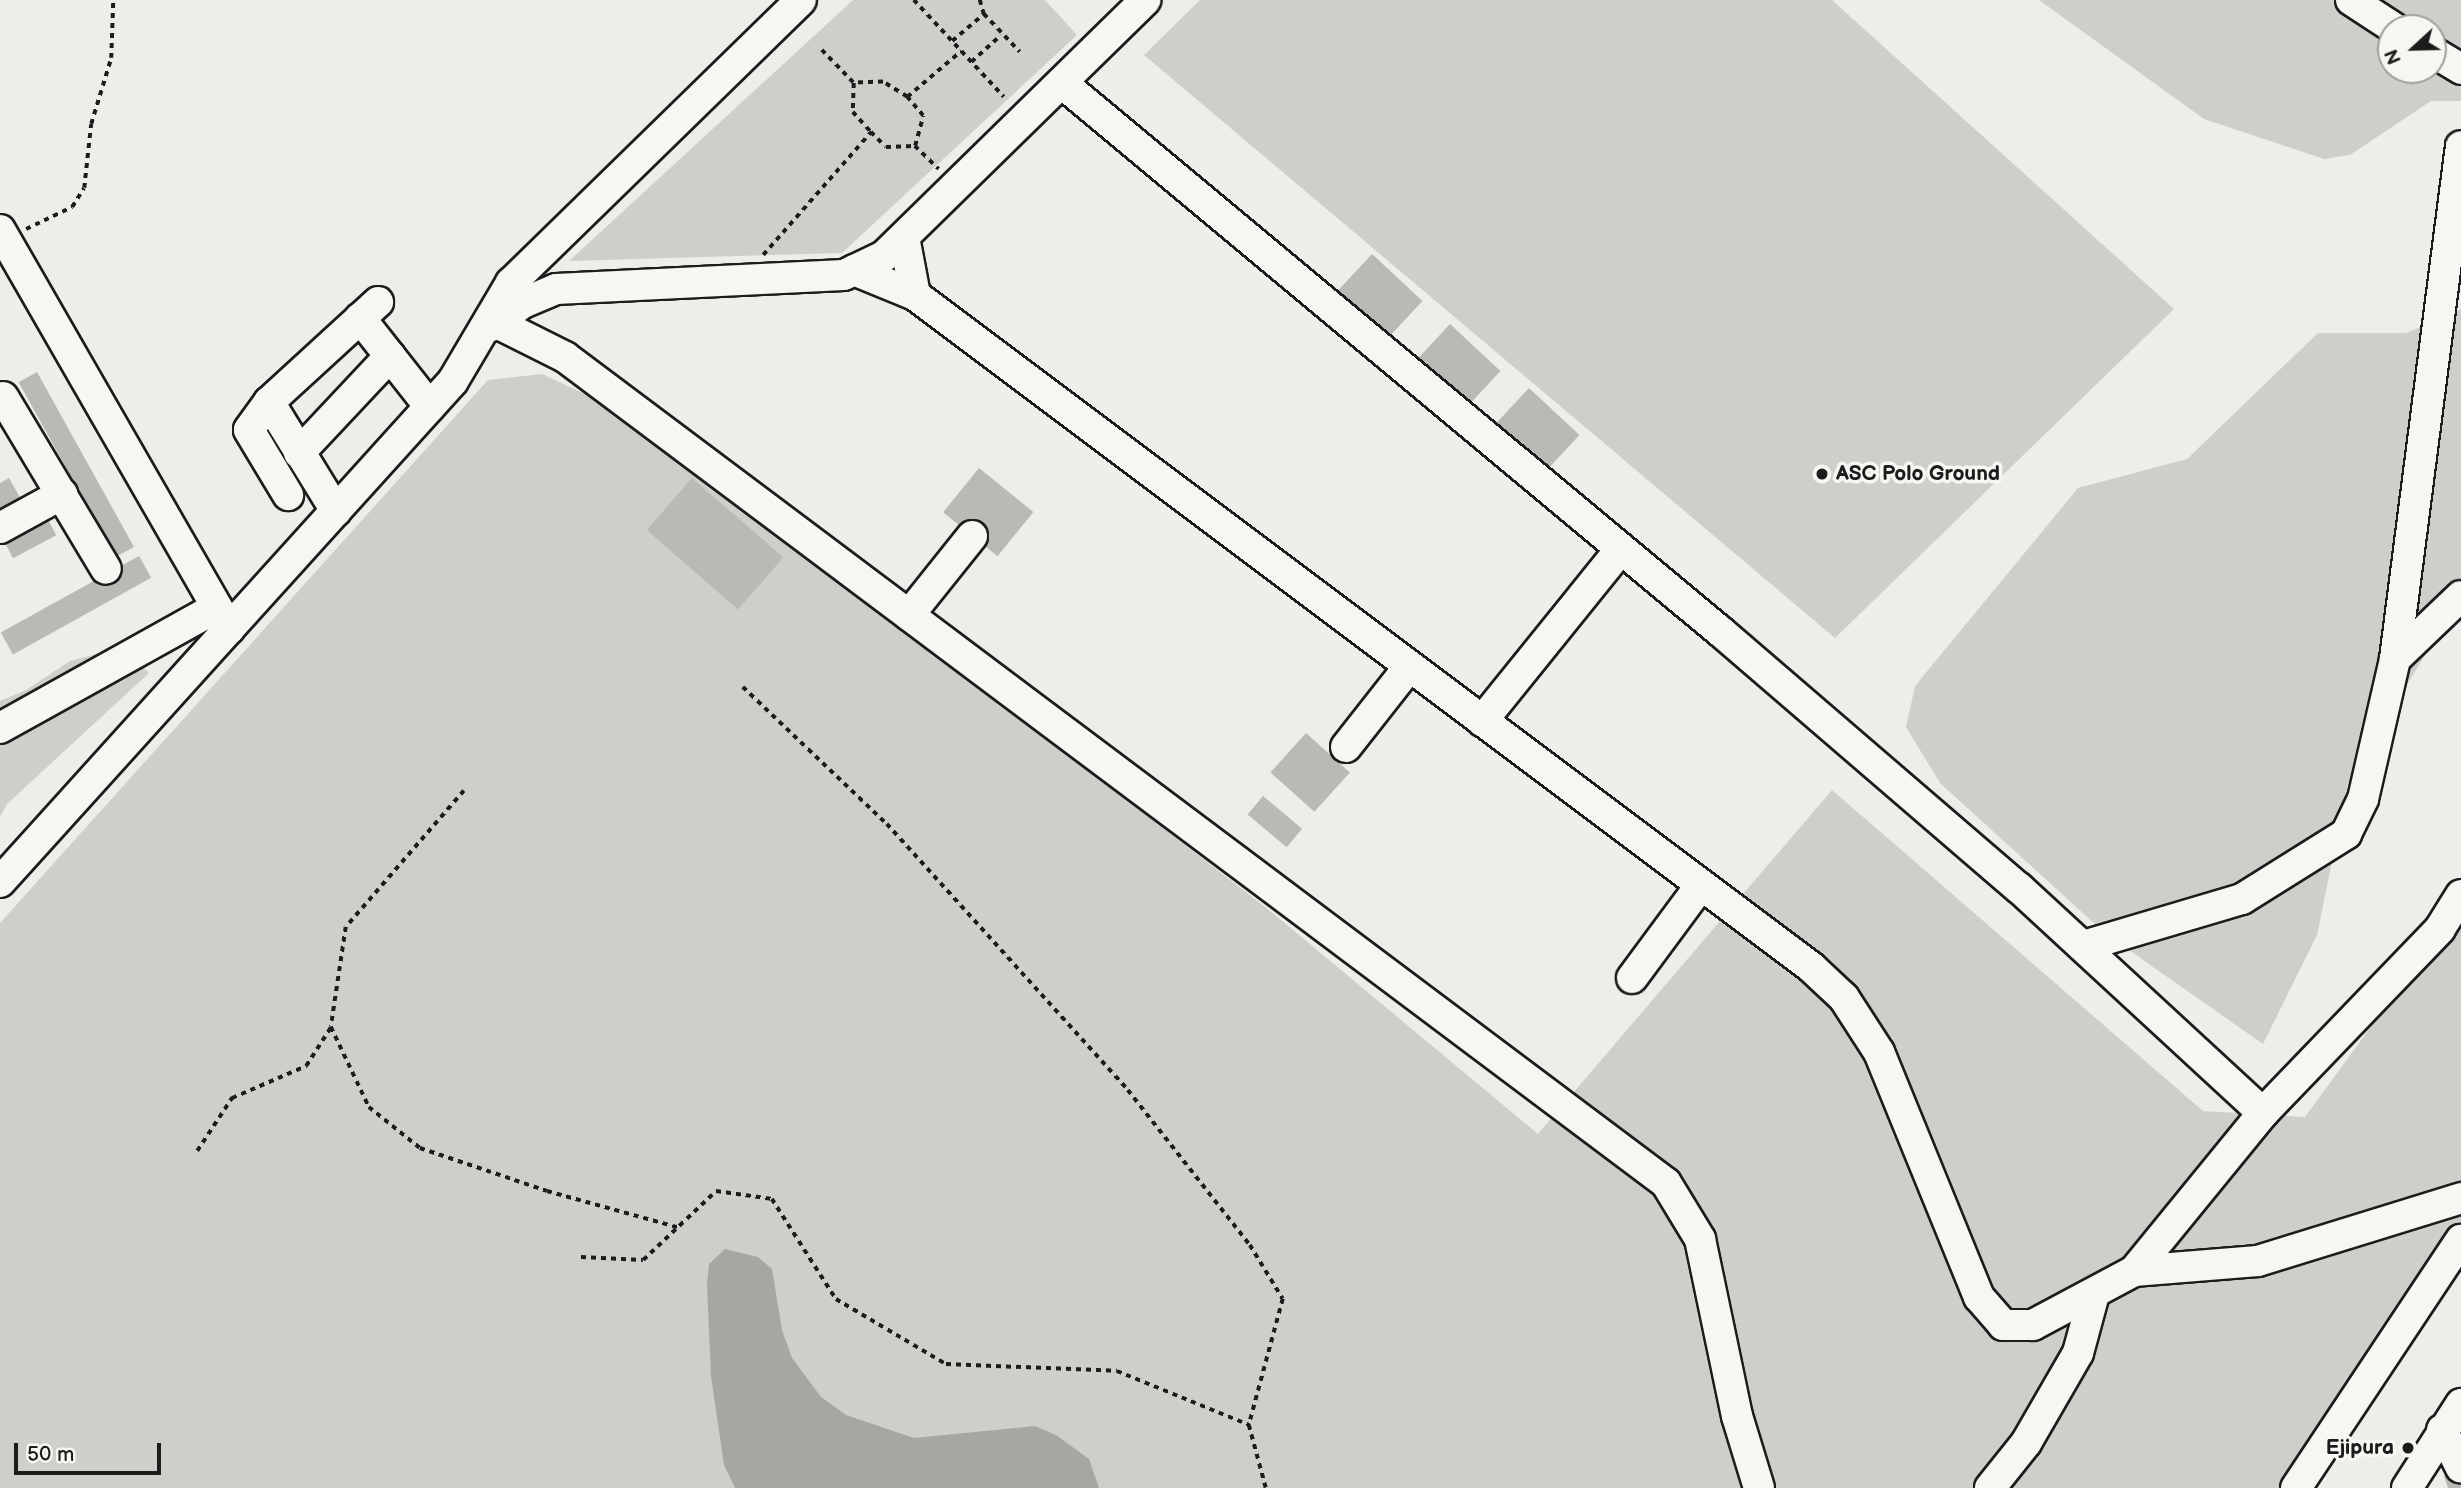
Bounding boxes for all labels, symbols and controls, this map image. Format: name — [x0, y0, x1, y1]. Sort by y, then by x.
north arrow — [2377, 14, 2447, 84]
text: N — [2381, 45, 2407, 67]
place label: ASC Polo Ground — [1836, 461, 2000, 487]
marker: ASC Polo Ground — [1814, 466, 1830, 482]
scale bar — [18, 1428, 164, 1472]
place label: Ejipura — [2326, 1435, 2394, 1461]
marker: Ejipura — [2400, 1440, 2416, 1456]
text: 50 m — [27, 1442, 74, 1467]

